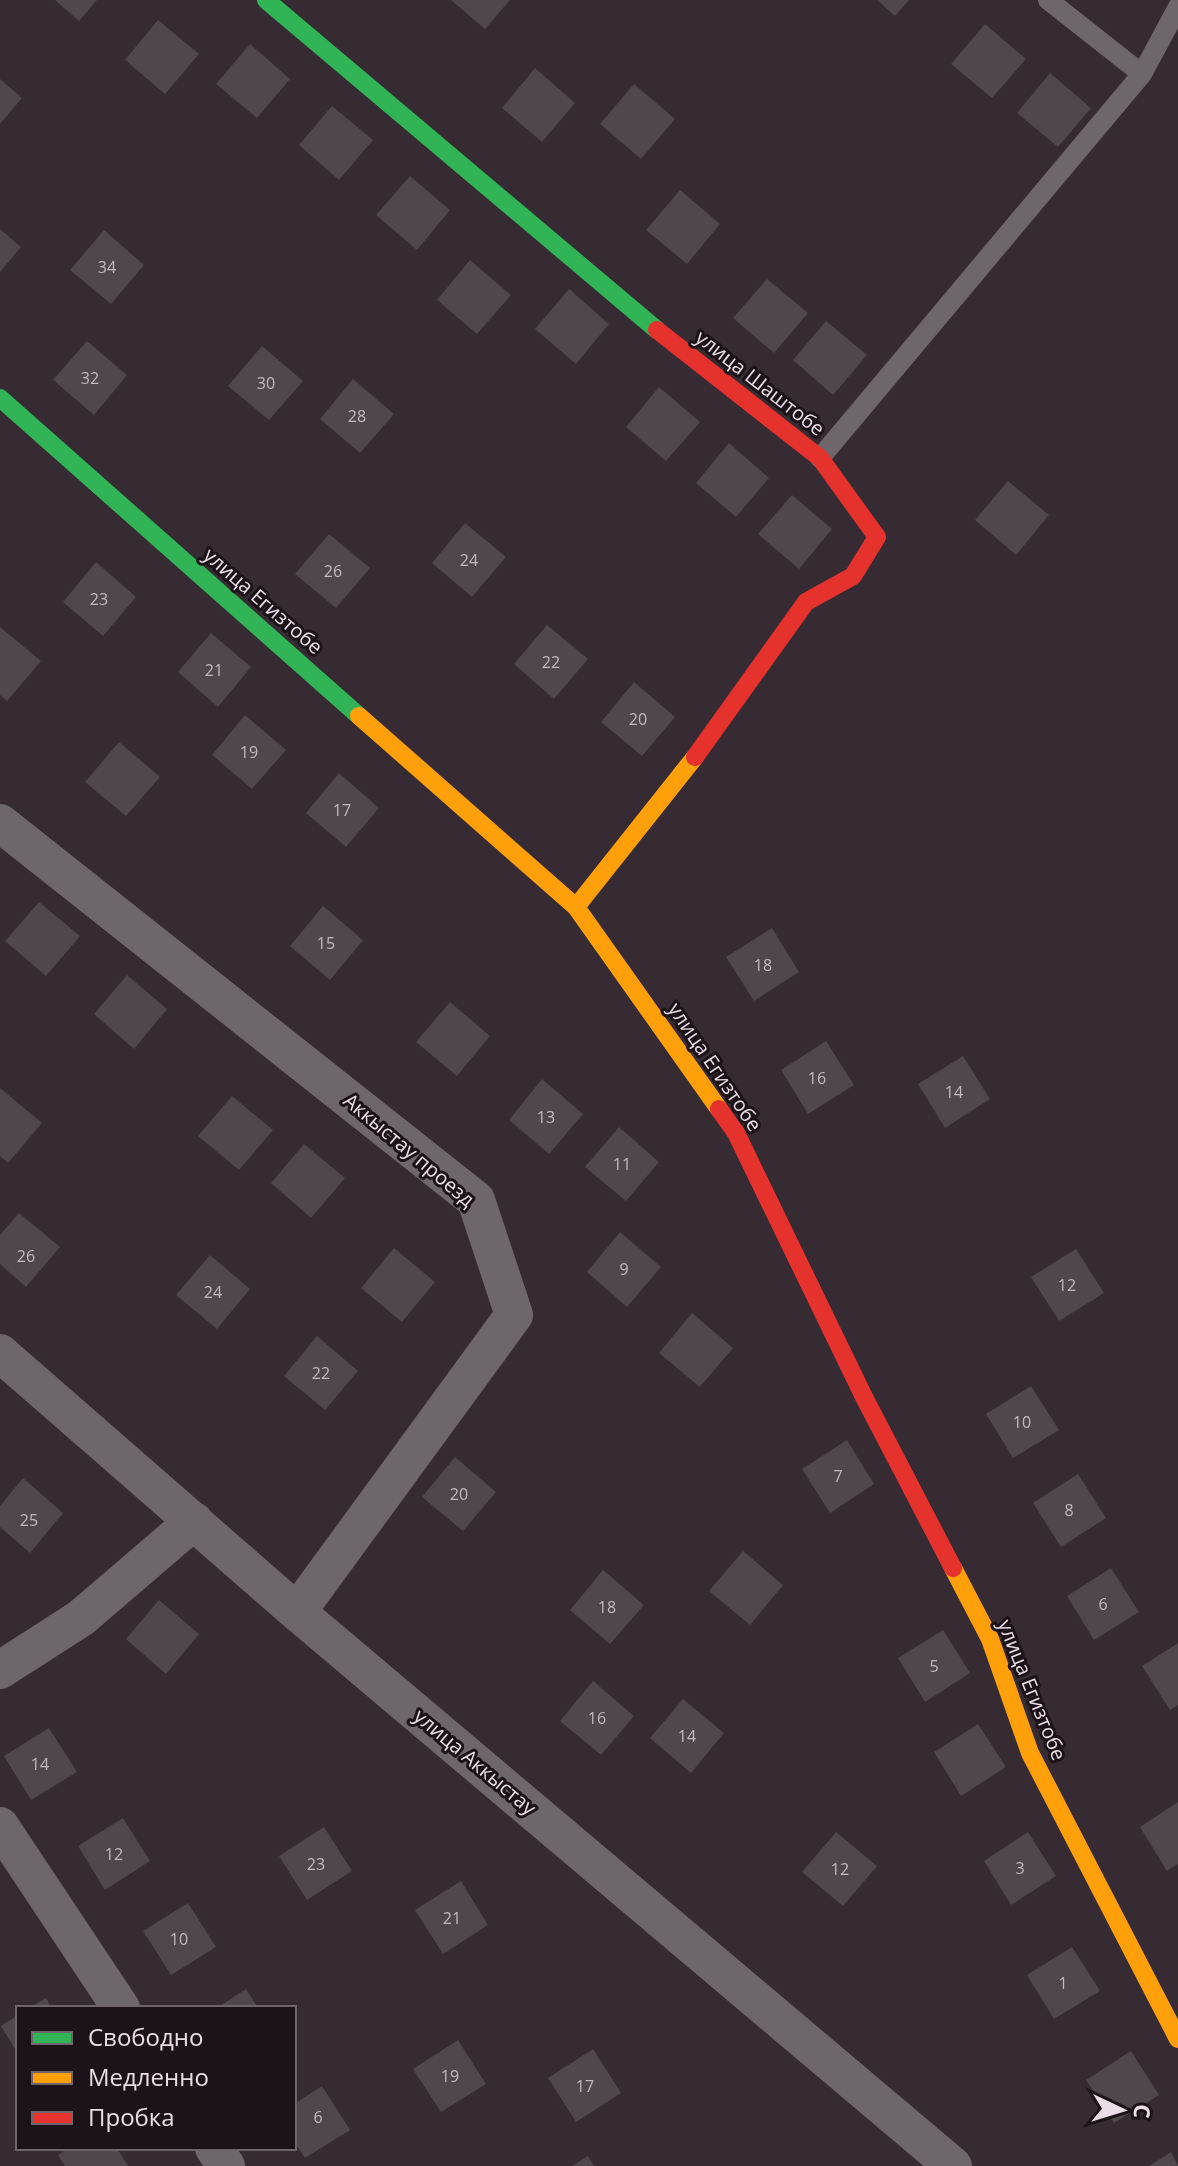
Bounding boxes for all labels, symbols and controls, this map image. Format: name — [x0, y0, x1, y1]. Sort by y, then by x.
house number: 34 — [98, 256, 116, 278]
street label: улица Шаштобе — [690, 324, 831, 442]
house number: 32 — [81, 367, 99, 389]
house number: 30 — [257, 372, 275, 394]
house number: 28 — [348, 405, 366, 427]
street label: улица Егизтобе — [198, 541, 329, 660]
house number: 24 — [460, 549, 478, 571]
house number: 26 — [324, 560, 342, 582]
house number: 23 — [90, 588, 108, 610]
house number: 22 — [542, 651, 560, 673]
house number: 21 — [205, 659, 223, 681]
house number: 20 — [629, 708, 647, 730]
house number: 19 — [240, 741, 258, 763]
house number: 17 — [333, 799, 351, 821]
house number: 15 — [317, 932, 335, 954]
house number: 18 — [754, 954, 772, 976]
street label: улица Егизтобе — [662, 997, 768, 1136]
house number: 16 — [808, 1067, 826, 1089]
house number: 14 — [945, 1081, 963, 1103]
street label: Аккыстау проезд — [338, 1087, 481, 1213]
house number: 13 — [537, 1106, 555, 1128]
house number: 11 — [613, 1153, 631, 1175]
house number: 26 — [17, 1245, 35, 1267]
house number: 9 — [619, 1258, 629, 1280]
house number: 12 — [1058, 1274, 1076, 1296]
house number: 24 — [204, 1281, 222, 1303]
house number: 22 — [312, 1362, 330, 1384]
house number: 10 — [1013, 1411, 1031, 1433]
house number: 7 — [833, 1465, 843, 1487]
house number: 20 — [450, 1483, 468, 1505]
house number: 8 — [1064, 1499, 1074, 1521]
house number: 25 — [20, 1509, 38, 1531]
house number: 6 — [1098, 1593, 1108, 1615]
house number: 18 — [598, 1596, 616, 1618]
street label: улица Егизтобе — [992, 1615, 1073, 1764]
house number: 5 — [929, 1655, 939, 1677]
street label: улица Аккыстау — [408, 1702, 543, 1821]
house number: 16 — [588, 1707, 606, 1729]
house number: 14 — [678, 1725, 696, 1747]
house number: 14 — [31, 1753, 49, 1775]
house number: 12 — [105, 1843, 123, 1865]
house number: 23 — [307, 1853, 325, 1875]
house number: 3 — [1015, 1857, 1025, 1879]
house number: 12 — [831, 1858, 849, 1880]
house number: 21 — [443, 1907, 461, 1929]
house number: 10 — [170, 1928, 188, 1950]
house number: 1 — [1058, 1972, 1068, 1994]
legend — [16, 2006, 296, 2150]
text: Свободно — [88, 2020, 203, 2053]
text: Медленно — [88, 2060, 209, 2093]
house number: 19 — [441, 2065, 459, 2087]
north arrow — [1082, 2070, 1162, 2150]
house number: 17 — [576, 2075, 594, 2097]
text: Пробка — [88, 2100, 175, 2133]
text: С — [1127, 2103, 1158, 2120]
house number: 6 — [313, 2106, 323, 2128]

